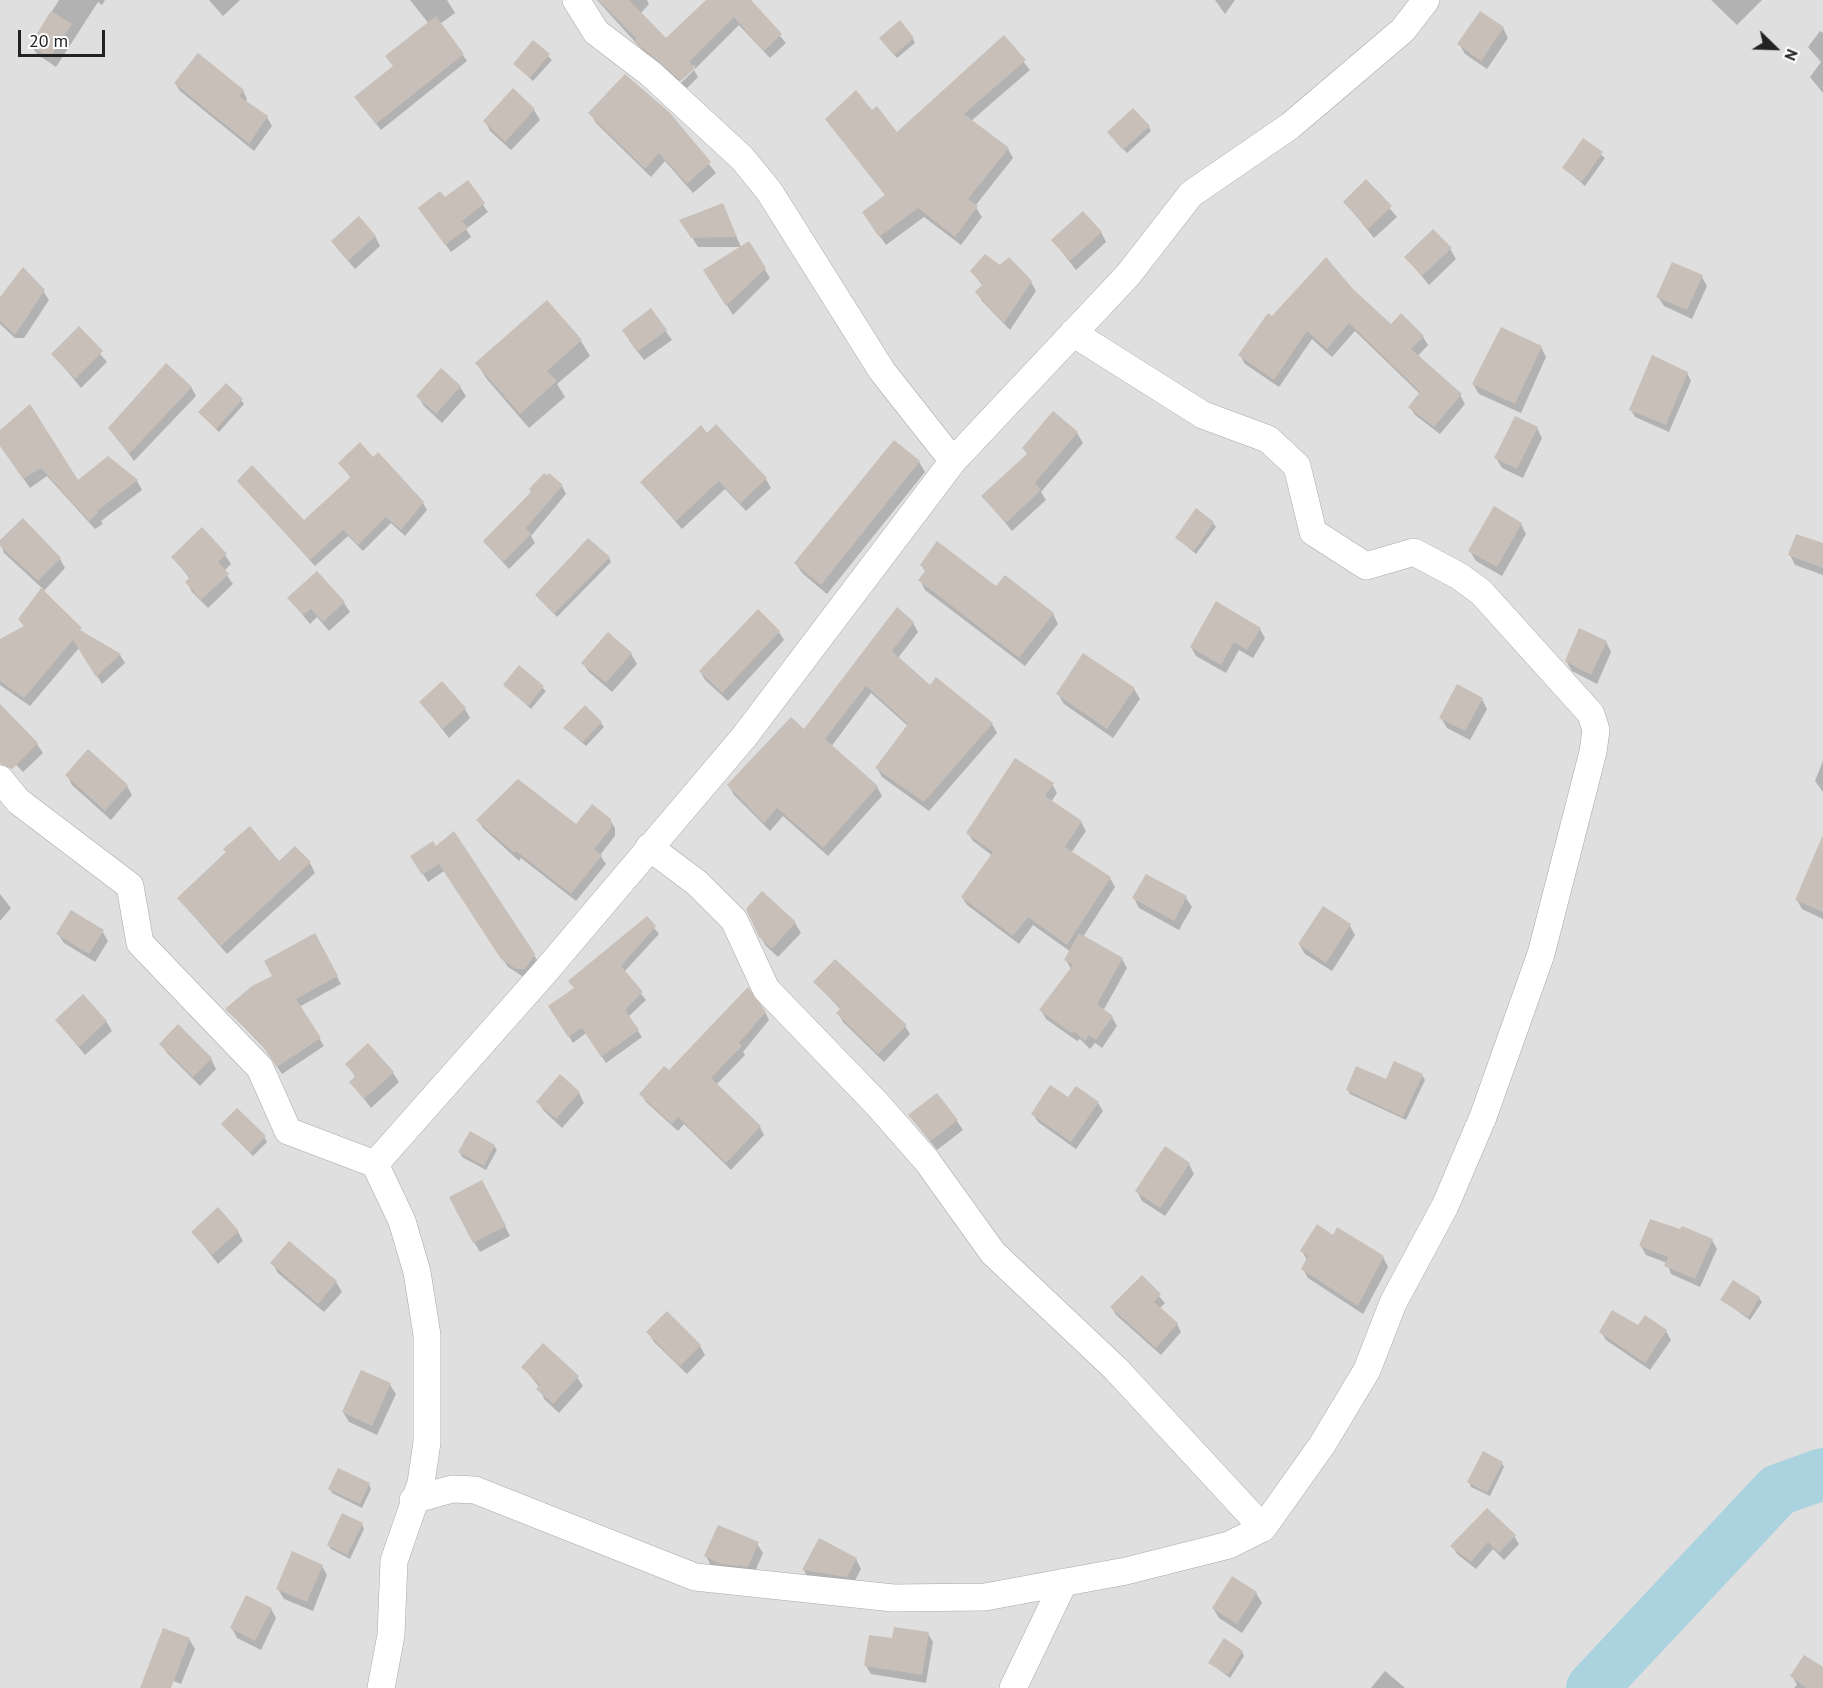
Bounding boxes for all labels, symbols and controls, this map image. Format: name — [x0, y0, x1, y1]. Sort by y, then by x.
scale bar — [21, 18, 108, 56]
north arrow — [1745, 18, 1805, 78]
text: 20 m — [29, 29, 68, 52]
text: N — [1780, 46, 1803, 64]

